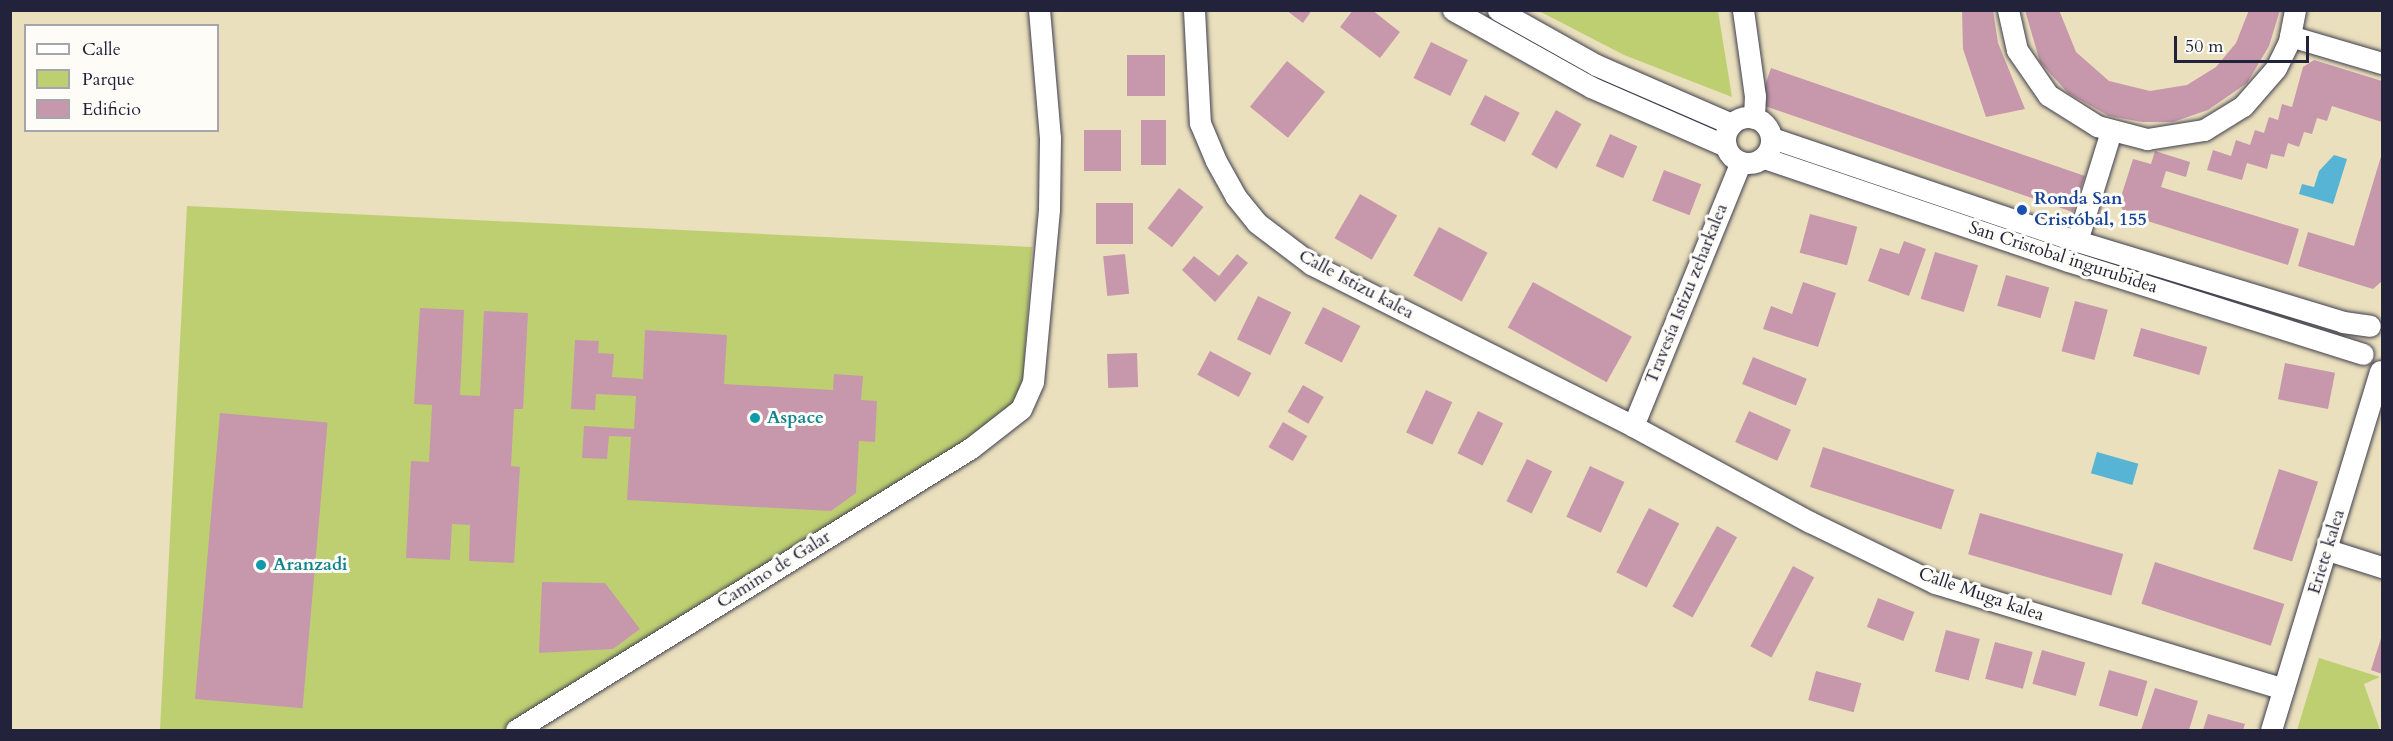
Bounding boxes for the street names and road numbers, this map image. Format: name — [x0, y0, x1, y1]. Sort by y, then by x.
street label: Travesía Istizu zeharkalea — [1641, 201, 1733, 387]
street label: San Cristobal ingurubidea — [1966, 217, 2160, 299]
street label: Calle Istizu kalea — [1295, 246, 1417, 324]
street label: Eriete kalea — [2304, 507, 2350, 597]
street label: Camino de Galar — [713, 526, 835, 614]
street label: Calle Muga kalea — [1915, 563, 2047, 627]

